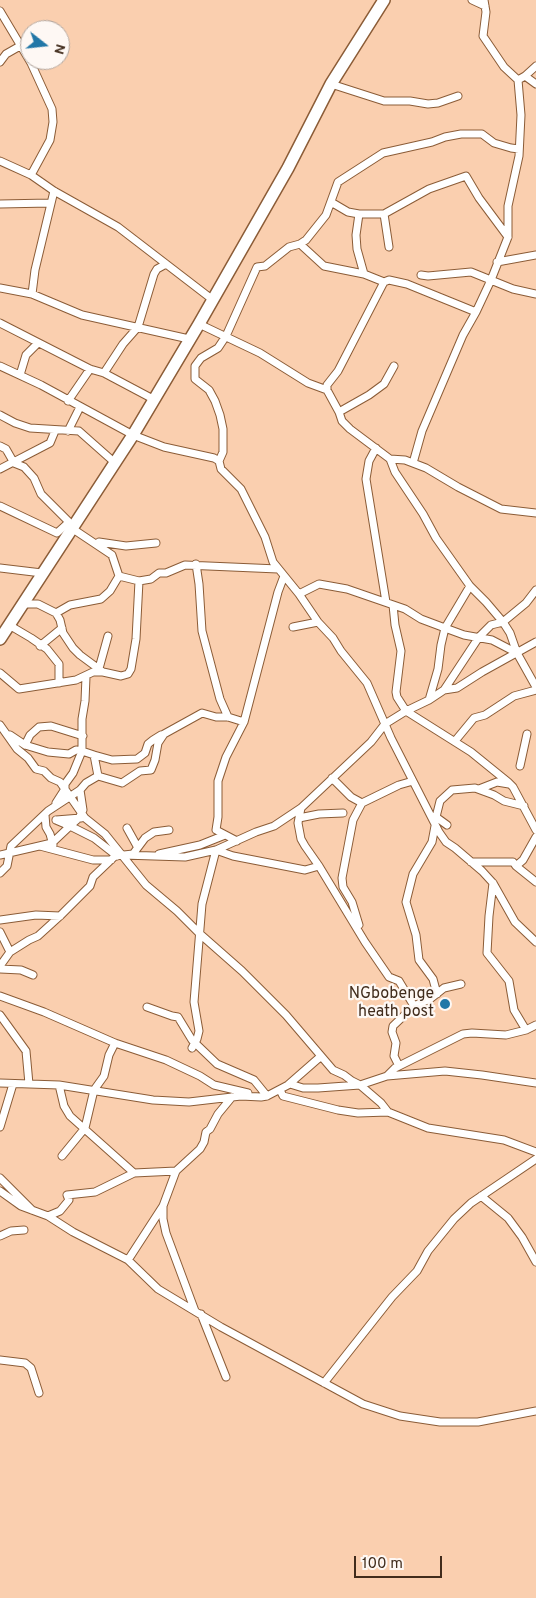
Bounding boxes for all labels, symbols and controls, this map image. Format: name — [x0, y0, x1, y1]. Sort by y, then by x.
north arrow — [20, 20, 70, 70]
text: N — [49, 42, 68, 56]
place label: NGbobenge heath post — [349, 985, 434, 1023]
marker: NGbobenge heath post — [438, 997, 452, 1011]
scale bar — [356, 1546, 444, 1578]
text: 100 m — [362, 1555, 403, 1574]

